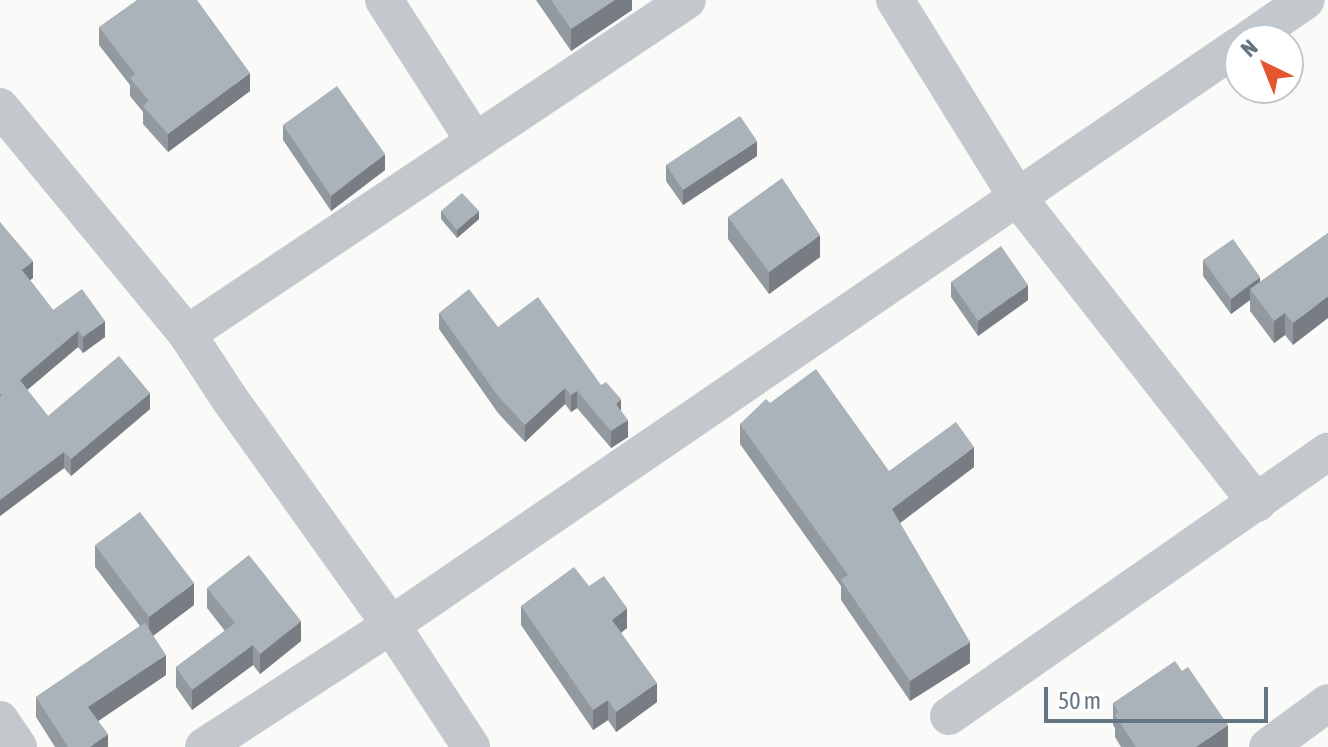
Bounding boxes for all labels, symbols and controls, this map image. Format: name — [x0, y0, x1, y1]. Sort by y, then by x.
north arrow — [1224, 24, 1304, 104]
text: N — [1235, 34, 1263, 62]
scale bar — [1048, 671, 1272, 721]
text: 50 m — [1058, 687, 1101, 714]

